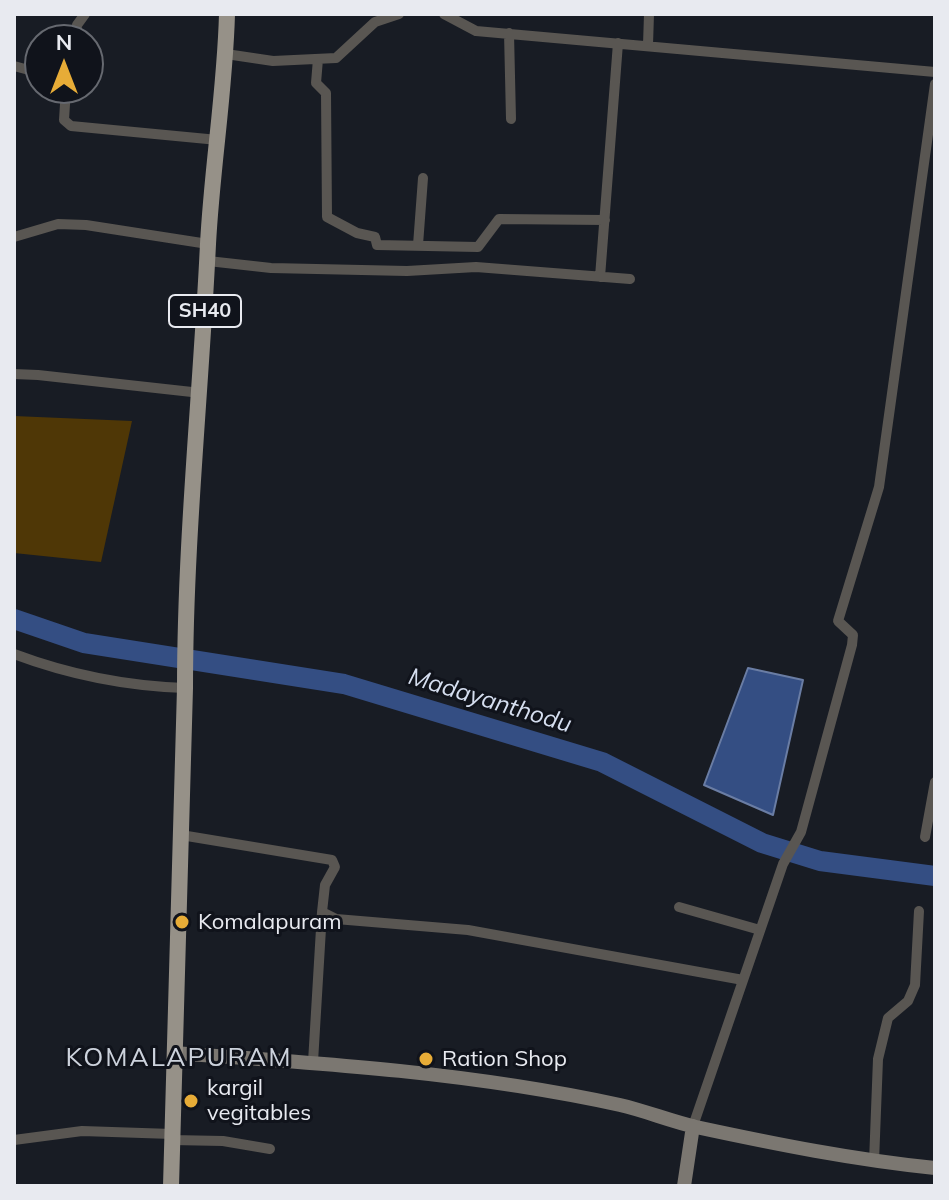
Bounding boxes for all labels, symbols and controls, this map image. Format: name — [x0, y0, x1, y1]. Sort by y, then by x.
north arrow — [24, 24, 104, 104]
text: N — [56, 28, 72, 56]
road number: SH40 — [169, 295, 241, 327]
water label: Madayanthodu — [405, 663, 575, 739]
place label: Komalapuram — [198, 909, 341, 935]
marker: Komalapuram — [173, 913, 191, 931]
district label: KOMALAPURAM — [66, 1042, 292, 1074]
place label: Ration Shop — [442, 1046, 567, 1072]
marker: Ration Shop — [417, 1050, 435, 1068]
place label: kargil vegitables — [207, 1075, 311, 1126]
marker: kargil vegitables — [182, 1092, 200, 1110]

